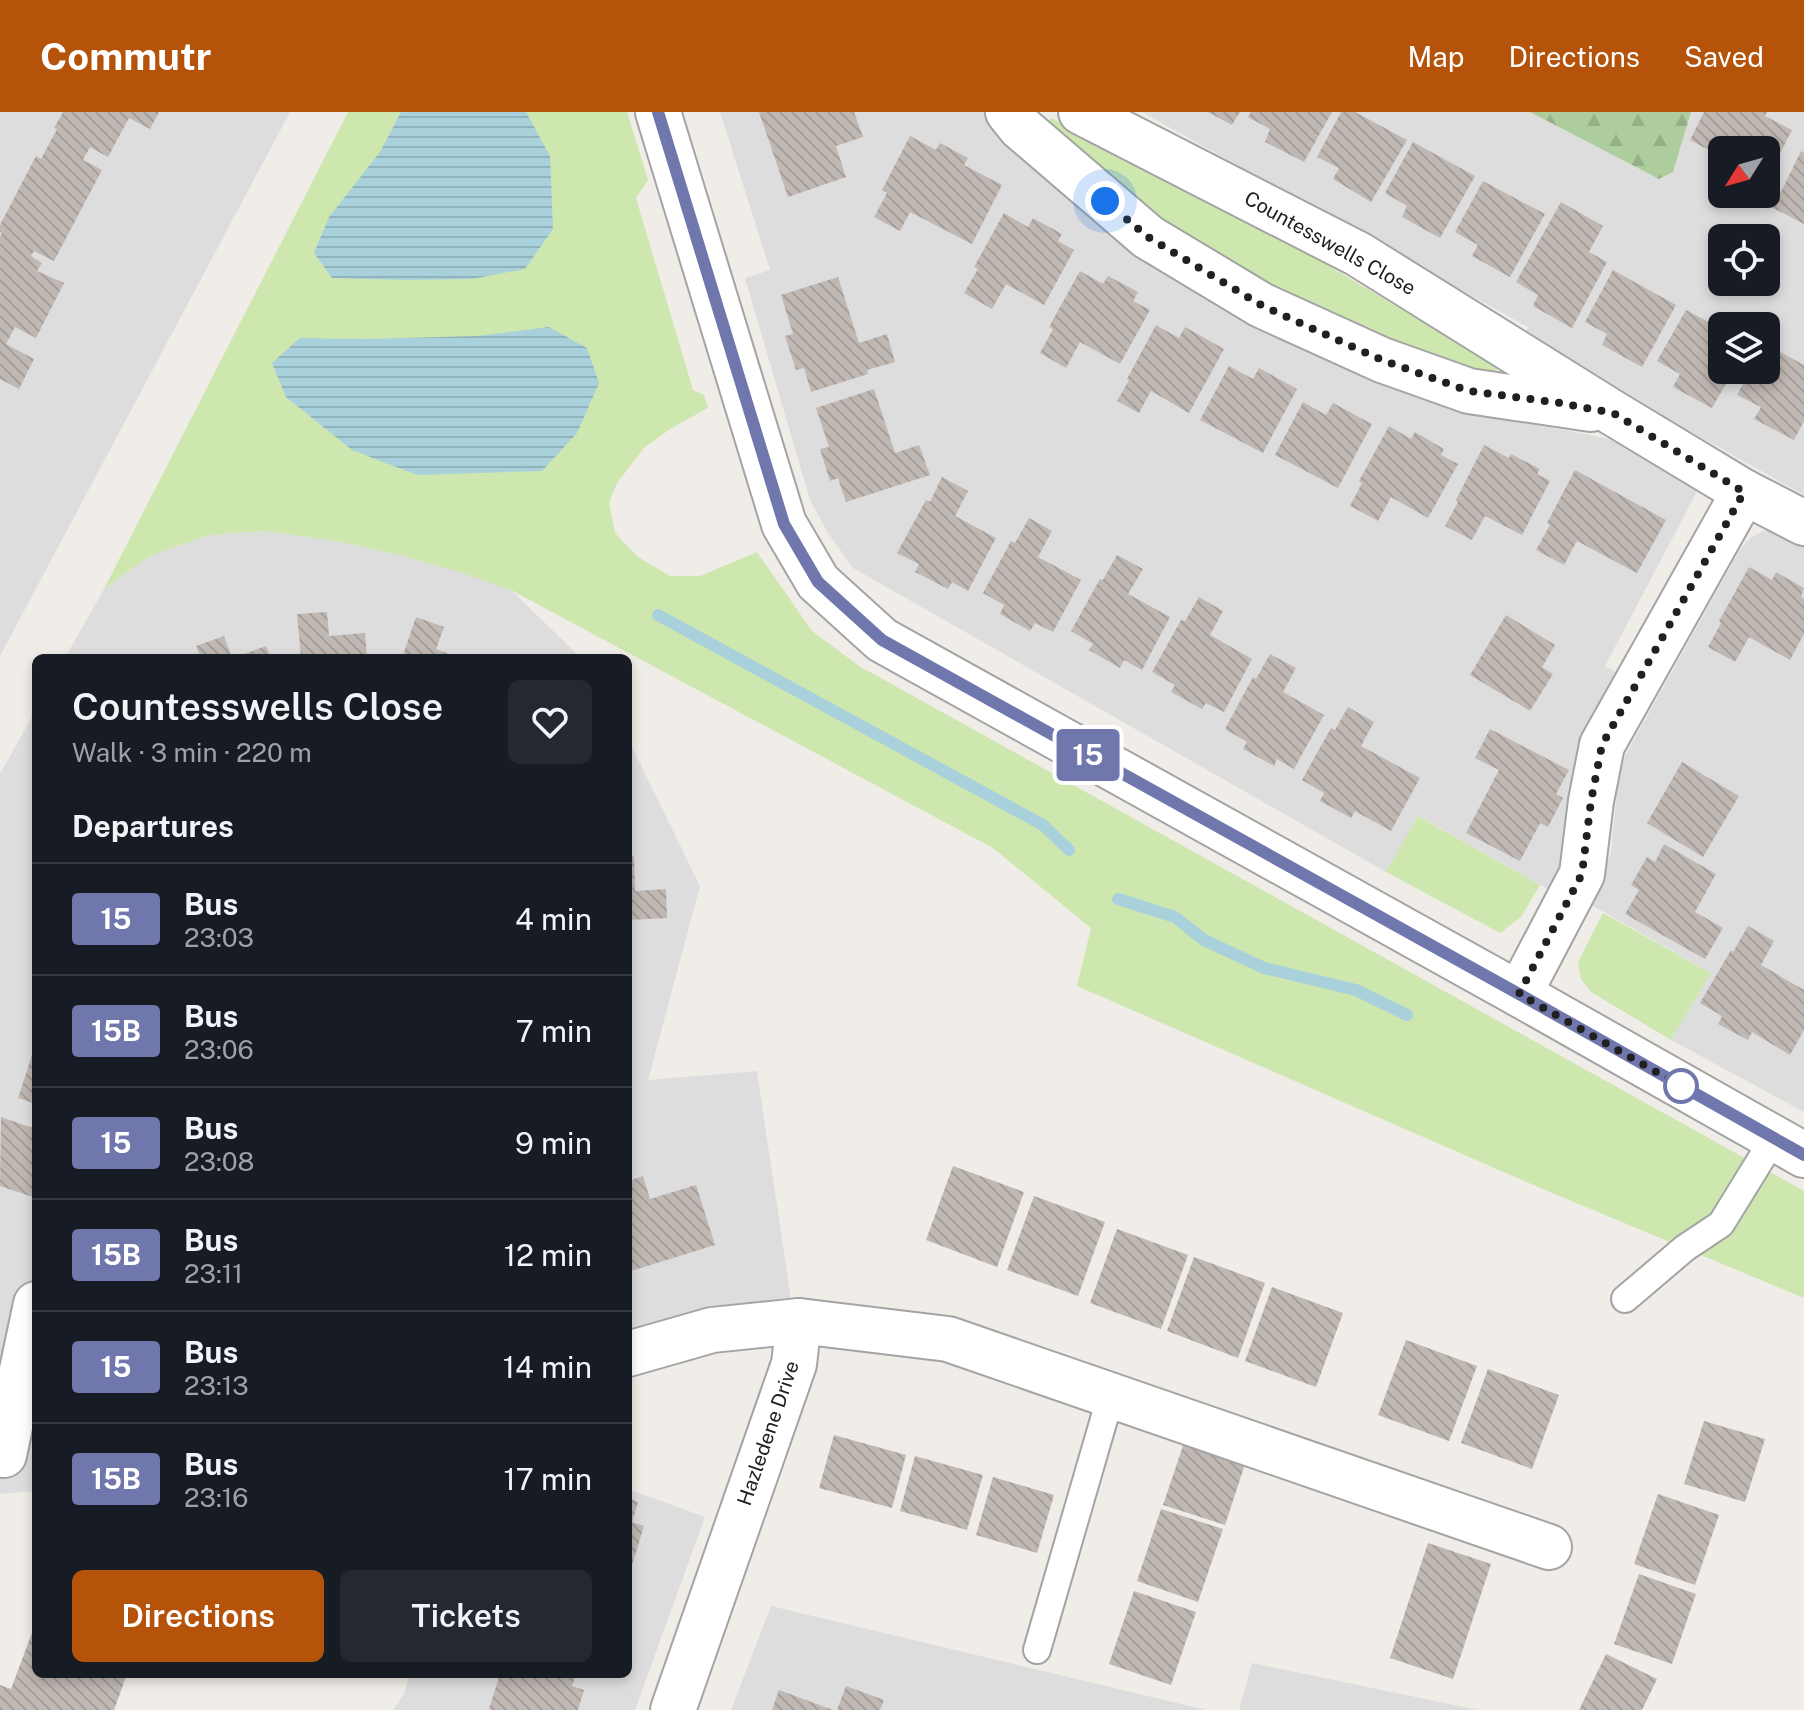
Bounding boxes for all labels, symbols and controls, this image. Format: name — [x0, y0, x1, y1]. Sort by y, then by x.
text: Commutr — [40, 34, 211, 79]
text: Map — [1408, 40, 1464, 73]
text: Directions — [1508, 40, 1640, 73]
text: Saved — [1684, 40, 1764, 73]
north arrow — [1708, 136, 1780, 208]
map controls — [1708, 136, 1780, 384]
your location — [1085, 181, 1125, 221]
street label: Countesswells Close — [1240, 186, 1420, 300]
button: locate — [1708, 224, 1780, 296]
button: layers — [1708, 312, 1780, 384]
button: heart — [508, 680, 592, 764]
text: Countesswells Close — [72, 684, 443, 729]
line badge: 15 — [1052, 729, 1124, 781]
text: Walk · 3 min · 220 m — [72, 737, 312, 768]
text: 15 — [1073, 738, 1103, 771]
text: Departures — [72, 808, 234, 844]
text: Bus — [184, 886, 238, 922]
text: 4 min — [515, 901, 592, 937]
text: 15 — [101, 902, 131, 935]
text: 23:03 — [184, 922, 254, 953]
text: Bus — [184, 998, 238, 1034]
text: 7 min — [516, 1013, 592, 1049]
text: 15B — [91, 1014, 141, 1047]
text: 23:06 — [184, 1034, 254, 1065]
unlabelled marker — [1664, 1069, 1698, 1103]
text: Bus — [184, 1110, 238, 1146]
text: 9 min — [515, 1125, 592, 1161]
text: 15 — [101, 1126, 131, 1159]
text: 23:08 — [184, 1146, 254, 1177]
text: Bus — [184, 1222, 238, 1258]
text: 12 min — [504, 1237, 592, 1273]
text: 15B — [91, 1238, 141, 1271]
text: 23:11 — [184, 1258, 243, 1289]
text: Bus — [184, 1334, 238, 1370]
text: 14 min — [503, 1349, 592, 1385]
text: 15 — [101, 1350, 131, 1383]
street label: Hazledene Drive — [732, 1357, 804, 1509]
text: 23:13 — [184, 1370, 249, 1401]
text: Bus — [184, 1446, 238, 1482]
text: 17 min — [504, 1461, 592, 1497]
text: 15B — [91, 1462, 141, 1495]
text: 23:16 — [184, 1482, 249, 1513]
button: Directions — [72, 1570, 324, 1662]
button: Tickets — [340, 1570, 592, 1662]

